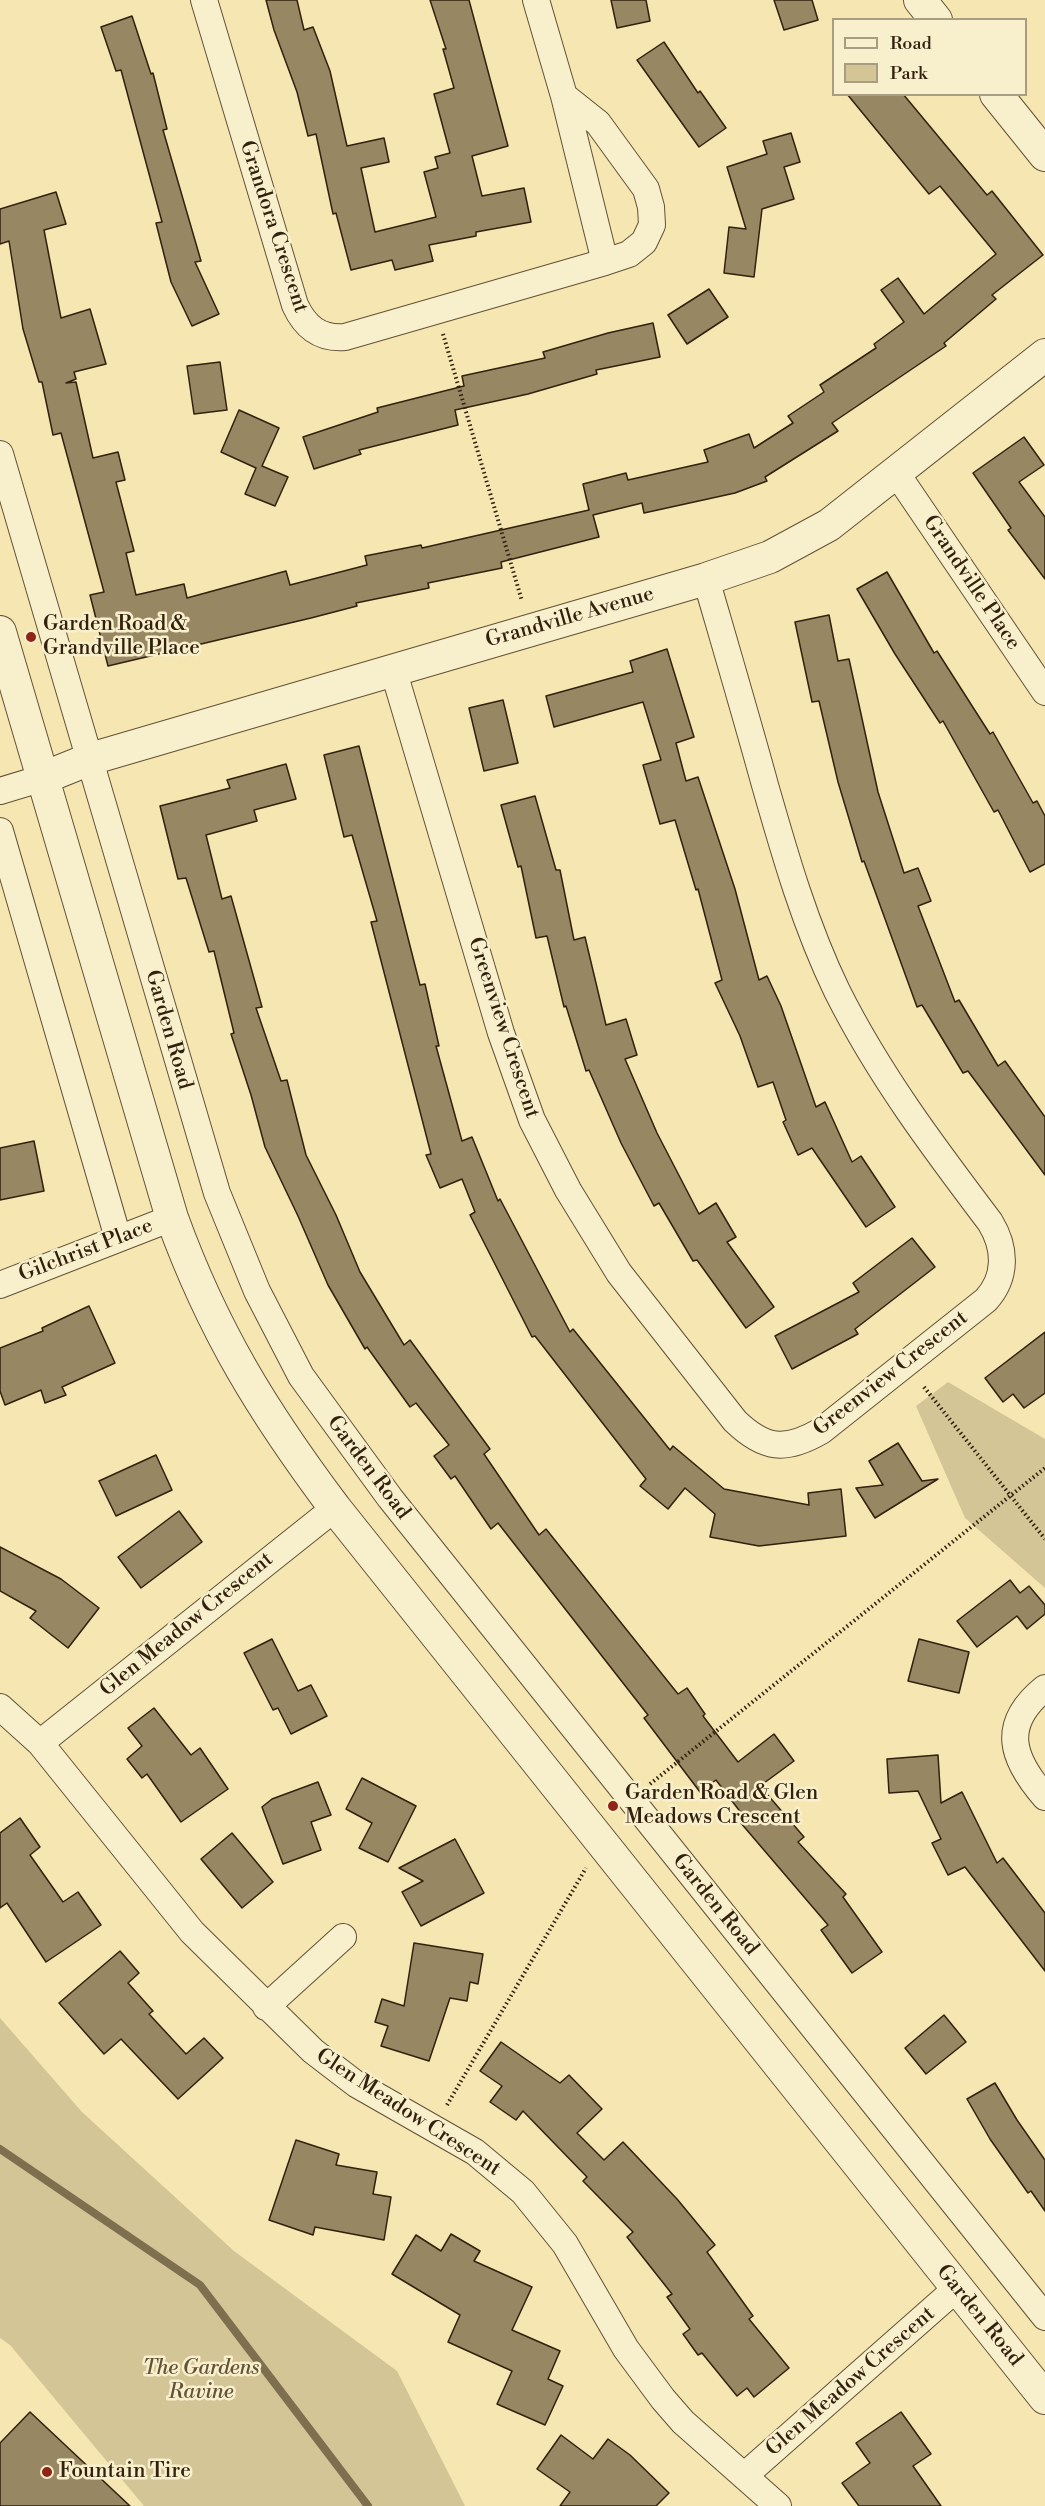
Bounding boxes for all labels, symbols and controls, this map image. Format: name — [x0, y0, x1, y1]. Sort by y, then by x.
legend — [832, 18, 1027, 96]
text: Road — [890, 32, 932, 55]
text: Park — [890, 62, 927, 85]
street label: Grandora Crescent — [233, 138, 313, 316]
street label: Grandville Place — [917, 511, 1025, 655]
street label: Grandville Avenue — [483, 582, 657, 654]
place label: Garden Road & Grandville Place — [43, 612, 200, 662]
marker: Garden Road & Grandville Place — [24, 630, 38, 644]
street label: Greenview Crescent — [462, 934, 544, 1122]
street label: Garden Road — [139, 967, 197, 1093]
street label: Gilchrist Place — [15, 1214, 157, 1288]
street label: Greenview Crescent — [809, 1306, 973, 1442]
street label: Garden Road — [321, 1411, 415, 1525]
street label: Glen Meadow Crescent — [95, 1547, 279, 1703]
place label: Garden Road & Glen Meadows Crescent — [625, 1781, 818, 1831]
marker: Garden Road & Glen Meadows Crescent — [606, 1799, 620, 1813]
street label: Garden Road — [666, 1849, 764, 1961]
street label: Glen Meadow Crescent — [311, 2044, 505, 2182]
street label: Garden Road — [930, 2260, 1028, 2372]
street label: Glen Meadow Crescent — [761, 2302, 941, 2462]
park label: The Gardens Ravine — [143, 2356, 259, 2406]
place label: Fountain Tire — [59, 2459, 191, 2485]
marker: Fountain Tire — [40, 2465, 54, 2479]

